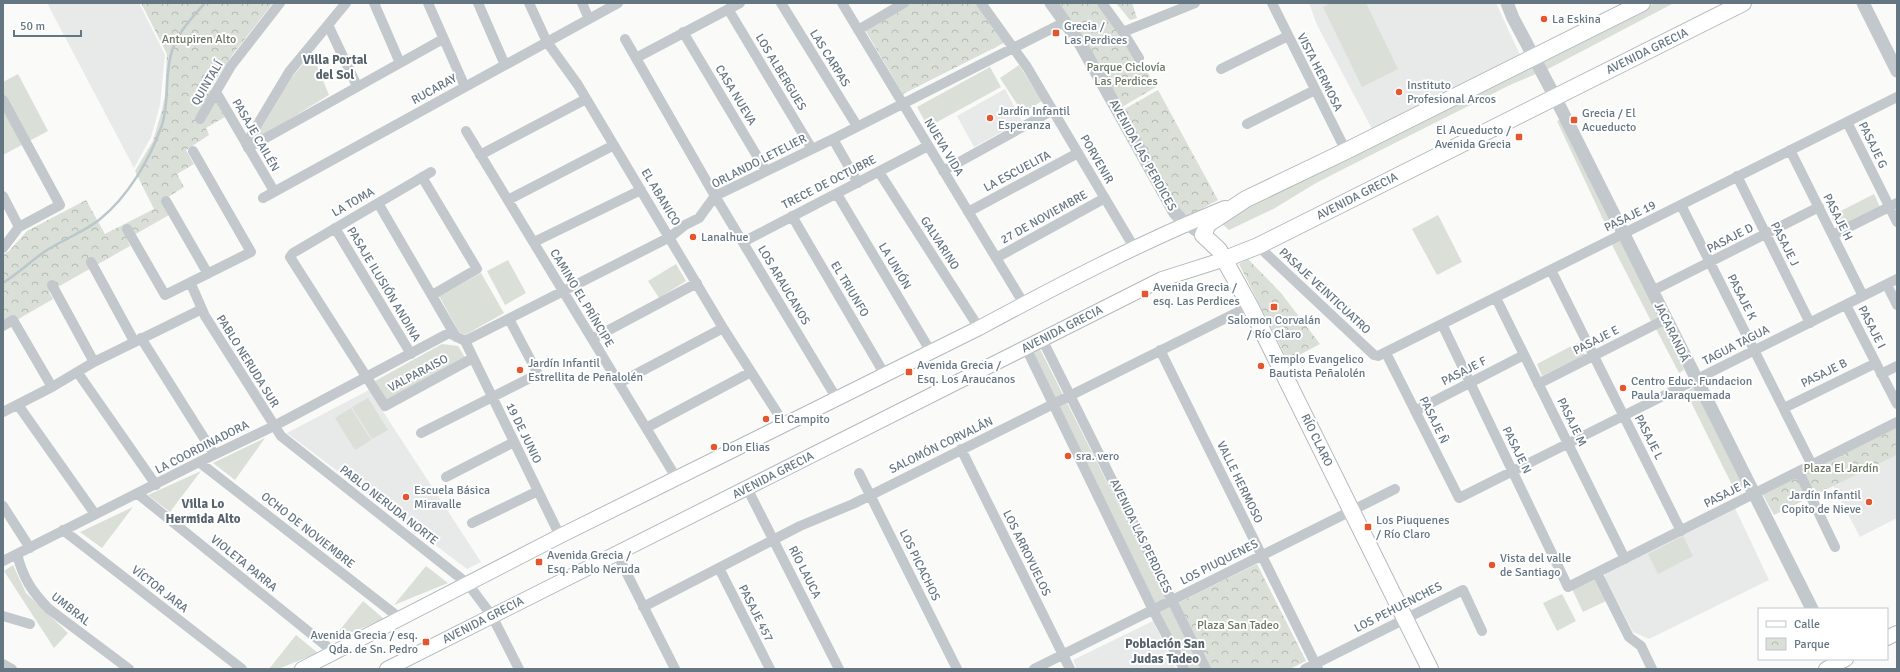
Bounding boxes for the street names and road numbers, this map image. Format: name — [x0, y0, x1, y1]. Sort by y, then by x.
street label: AVENIDA GRECIA — [1604, 25, 1691, 78]
street label: LAS CARPAS — [806, 27, 853, 90]
street label: LOS ALBERGUES — [752, 31, 810, 114]
street label: VISTA HERMOSA — [1293, 31, 1346, 114]
street label: QUINTALÍ — [188, 58, 227, 108]
street label: CASA NUEVA — [712, 62, 760, 129]
street label: RUCARAY — [409, 71, 460, 108]
street label: PASAJE CAILÉN — [229, 96, 282, 174]
street label: AVENIDA LAS PERDICES — [1106, 97, 1180, 214]
street label: NUEVA VIDA — [921, 116, 967, 179]
street label: PASAJE G — [1855, 119, 1890, 171]
street label: ORLANDO LETELIER — [709, 131, 809, 192]
street label: PORVENIR — [1077, 132, 1117, 187]
street label: LA ESCUELITA — [981, 147, 1054, 195]
street label: TRECE DE OCTUBRE — [779, 152, 879, 213]
street label: EL ABANICO — [638, 166, 684, 229]
street label: AVENIDA GRECIA — [1314, 169, 1401, 223]
street label: LA TOMA — [329, 184, 378, 221]
street label: 27 DE NOVIEMBRE — [998, 187, 1090, 247]
street label: PASAJE H — [1819, 191, 1856, 243]
street label: PASAJE 19 — [1602, 198, 1658, 235]
street label: GALVARINO — [917, 214, 962, 273]
street label: PASAJE D — [1704, 220, 1756, 257]
street label: PASAJE J — [1767, 220, 1802, 269]
street label: PASAJE ILUSIÓN ANDINA — [343, 224, 424, 345]
street label: LA UNIÓN — [875, 240, 914, 292]
street label: LOS ARAUCANOS — [754, 243, 813, 328]
street label: PASAJE VEINTICUATRO — [1276, 245, 1374, 338]
street label: CAMINO EL PRÍNCIPE — [546, 246, 617, 350]
street label: EL TRIUNFO — [827, 259, 872, 320]
street label: PASAJE K — [1724, 272, 1760, 323]
street label: JACARANDÁ — [1651, 300, 1693, 365]
street label: AVENIDA GRECIA — [1019, 302, 1106, 356]
street label: PASAJE I — [1854, 303, 1889, 351]
street label: PABLO NERUDA SUR — [213, 312, 282, 410]
street label: PASAJE E — [1571, 322, 1622, 358]
street label: TAGUA TAGUA — [1700, 322, 1773, 369]
street label: VALPARAISO — [386, 351, 451, 396]
street label: PASAJE F — [1439, 354, 1489, 389]
street label: PASAJE B — [1799, 356, 1850, 391]
street label: PASAJE Ñ — [1416, 394, 1451, 446]
street label: PASAJE M — [1553, 395, 1590, 449]
street label: 19 DE JUNIO — [502, 400, 545, 466]
street label: RÍO CLARO — [1297, 411, 1336, 469]
street label: PASAJE L — [1631, 412, 1666, 462]
street label: SALOMÓN CORVALÁN — [887, 414, 996, 477]
street label: LA COORDINADORA — [153, 417, 252, 478]
street label: PASAJE N — [1499, 424, 1534, 476]
street label: VALLE HERMOSO — [1213, 439, 1266, 526]
street label: AVENIDA GRECIA — [730, 448, 817, 502]
street label: PABLO NERUDA NORTE — [337, 462, 441, 549]
street label: PASAJE A — [1702, 475, 1753, 511]
street label: AVENIDA LAS PERDICES — [1106, 477, 1175, 596]
street label: OCHO DE NOVIEMBRE — [258, 489, 358, 572]
street label: LOS ARROYUELOS — [999, 508, 1054, 599]
street label: LOS PICACHOS — [896, 527, 943, 604]
street label: VIOLETA PARRA — [207, 532, 281, 595]
street label: LOS PIUQUENES — [1178, 536, 1261, 589]
street label: RÍO LAUCA — [785, 543, 824, 602]
street label: VÍCTOR JARA — [128, 563, 192, 617]
street label: LOS PEHUENCHES — [1352, 579, 1445, 636]
street label: PASAJE 457 — [735, 582, 776, 644]
street label: UMBRAL — [48, 589, 93, 629]
street label: AVENIDA GRECIA — [440, 593, 527, 647]

